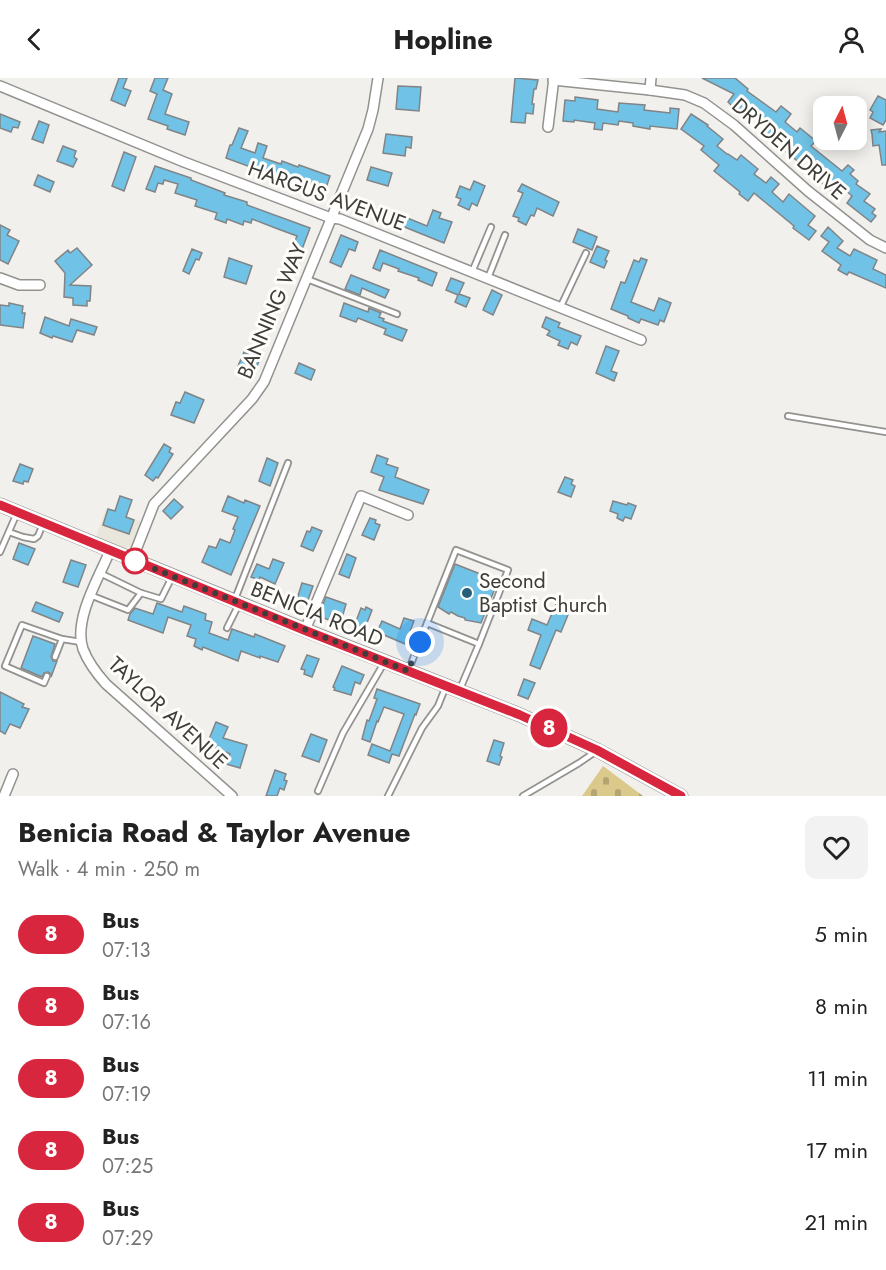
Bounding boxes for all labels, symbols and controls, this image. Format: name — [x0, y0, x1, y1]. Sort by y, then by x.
text: Hopline — [393, 20, 493, 59]
icon: back — [18, 23, 51, 56]
icon: person — [835, 23, 868, 56]
street label: DRYDEN DRIVE — [725, 91, 853, 207]
north arrow — [813, 96, 867, 150]
map controls — [813, 96, 867, 150]
street label: HARGUS AVENUE — [244, 154, 410, 238]
street label: BANNING WAY — [230, 238, 314, 383]
unlabelled marker — [122, 548, 148, 574]
place label: Second Baptist Church — [479, 566, 607, 620]
street label: BENICIA ROAD — [246, 574, 388, 654]
marker: Second Baptist Church — [460, 586, 474, 600]
your location — [405, 627, 435, 657]
street label: TAYLOR AVENUE — [102, 650, 234, 776]
line badge: 8 — [530, 708, 568, 748]
text: 8 — [542, 713, 556, 743]
text: Benicia Road & Taylor Avenue — [18, 812, 411, 853]
button: heart — [805, 816, 868, 879]
text: Walk · 4 min · 250 m — [18, 855, 200, 884]
text: Bus — [102, 904, 139, 936]
text: 5 min — [815, 918, 868, 950]
text: 8 — [44, 919, 58, 949]
text: 07:13 — [102, 936, 150, 965]
text: Bus — [102, 976, 139, 1008]
text: 8 min — [815, 990, 868, 1022]
text: 8 — [44, 991, 58, 1021]
text: 07:16 — [102, 1008, 151, 1037]
text: Bus — [102, 1048, 139, 1080]
text: 11 min — [807, 1062, 868, 1094]
text: 8 — [44, 1063, 58, 1093]
text: 07:19 — [102, 1080, 151, 1109]
text: Bus — [102, 1120, 139, 1152]
text: 17 min — [806, 1134, 868, 1166]
text: 8 — [44, 1135, 58, 1165]
text: 07:25 — [102, 1152, 153, 1181]
text: Bus — [102, 1192, 139, 1224]
text: 21 min — [805, 1206, 868, 1238]
text: 8 — [44, 1207, 58, 1237]
text: 07:29 — [102, 1224, 153, 1253]

